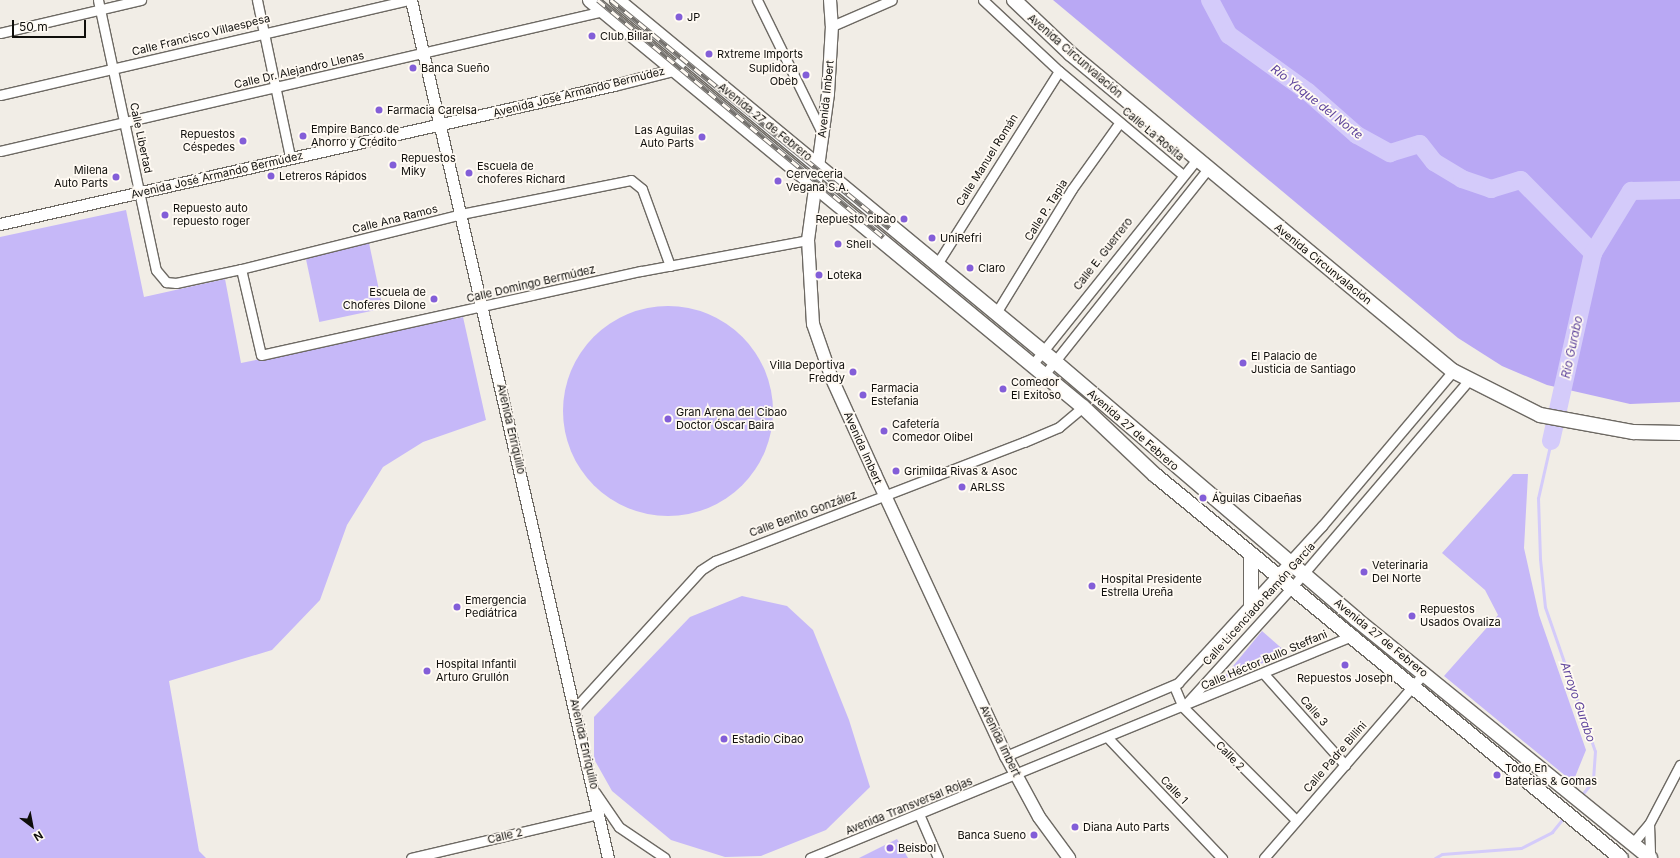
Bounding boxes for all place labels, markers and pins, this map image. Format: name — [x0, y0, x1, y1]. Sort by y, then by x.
place label: JP — [687, 10, 700, 24]
marker: JP — [674, 12, 684, 22]
place label: Club Billar — [600, 29, 653, 43]
marker: Club Billar — [587, 31, 597, 41]
place label: Rxtreme Imports — [717, 47, 803, 61]
marker: Rxtreme Imports — [704, 49, 714, 59]
place label: Banca Sueño — [421, 61, 490, 75]
place label: Suplidora Obeb — [749, 62, 798, 88]
marker: Banca Sueño — [408, 63, 418, 73]
marker: Suplidora Obeb — [801, 70, 811, 80]
place label: Farmacia Carelsa — [387, 103, 477, 117]
marker: Farmacia Carelsa — [374, 105, 384, 115]
place label: Empire Banco de Ahorro y Crédito — [311, 123, 399, 149]
place label: Las Aguilas Auto Parts — [635, 124, 694, 150]
place label: Repuestos Céspedes — [180, 128, 235, 154]
marker: Empire Banco de Ahorro y Crédito — [298, 131, 308, 141]
marker: Las Aguilas Auto Parts — [697, 132, 707, 142]
marker: Repuestos Céspedes — [238, 136, 248, 146]
place label: Repuestos Miky — [401, 152, 456, 178]
marker: Repuestos Miky — [388, 160, 398, 170]
place label: Escuela de choferes Richard — [477, 160, 565, 186]
place label: Milena Auto Parts — [54, 164, 108, 190]
marker: Escuela de choferes Richard — [464, 168, 474, 178]
place label: Cerveceria Vegana S.A. — [786, 168, 849, 194]
place label: Letreros Rápidos — [279, 169, 367, 183]
marker: Letreros Rápidos — [266, 171, 276, 181]
marker: Milena Auto Parts — [111, 172, 121, 182]
marker: Cerveceria Vegana S.A. — [773, 176, 783, 186]
place label: Repuesto auto repuesto roger — [173, 202, 250, 228]
marker: Repuesto auto repuesto roger — [160, 210, 170, 220]
place label: Repuesto cibao — [815, 212, 896, 226]
marker: Repuesto cibao — [899, 214, 909, 224]
place label: UniRefri — [940, 231, 982, 245]
marker: UniRefri — [927, 233, 937, 243]
place label: Shell — [846, 237, 871, 251]
marker: Shell — [833, 239, 843, 249]
place label: Claro — [978, 261, 1005, 275]
marker: Claro — [965, 263, 975, 273]
place label: Loteka — [827, 268, 862, 282]
marker: Loteka — [814, 270, 824, 280]
place label: Escuela de Choferes Dilone — [343, 286, 426, 312]
marker: Escuela de Choferes Dilone — [429, 294, 439, 304]
place label: El Palacio de Justicia de Santiago — [1251, 350, 1356, 376]
marker: El Palacio de Justicia de Santiago — [1238, 358, 1248, 368]
place label: Villa Deportiva Freddy — [770, 359, 845, 385]
marker: Villa Deportiva Freddy — [848, 367, 858, 377]
place label: Comedor El Exitoso — [1011, 376, 1061, 402]
place label: Farmacia Estefania — [871, 382, 919, 408]
marker: Comedor El Exitoso — [998, 384, 1008, 394]
marker: Farmacia Estefania — [858, 390, 868, 400]
place label: Gran Arena del Cibao Doctor Óscar Baira — [676, 406, 787, 432]
marker: Gran Arena del Cibao Doctor Óscar Baira — [663, 414, 673, 424]
place label: Cafetería Comedor Olibel — [892, 418, 973, 444]
marker: Cafetería Comedor Olibel — [879, 426, 889, 436]
place label: Grimilda Rivas & Asoc — [904, 464, 1018, 478]
marker: Grimilda Rivas & Asoc — [891, 466, 901, 476]
place label: ARLSS — [970, 480, 1005, 494]
marker: ARLSS — [957, 482, 967, 492]
place label: Águilas Cibaeñas — [1212, 491, 1302, 505]
marker: Águilas Cibaeñas — [1197, 492, 1209, 504]
place label: Veterinaria Del Norte — [1372, 559, 1428, 585]
marker: Veterinaria Del Norte — [1359, 567, 1369, 577]
place label: Hospital Presidente Estrella Ureña — [1101, 573, 1202, 599]
marker: Hospital Presidente Estrella Ureña — [1086, 580, 1098, 592]
place label: Emergencia Pediátrica — [465, 594, 526, 620]
marker: Emergencia Pediátrica — [452, 602, 462, 612]
place label: Repuestos Usados Ovaliza — [1420, 603, 1501, 629]
marker: Repuestos Usados Ovaliza — [1407, 611, 1417, 621]
place label: Hospital Infantil Arturo Grullón — [436, 658, 517, 684]
marker: Repuestos Joseph — [1340, 660, 1350, 670]
marker: Hospital Infantil Arturo Grullón — [421, 665, 433, 677]
place label: Repuestos Joseph — [1297, 671, 1393, 685]
place label: Estadio Cibao — [732, 732, 804, 746]
marker: Estadio Cibao — [719, 734, 729, 744]
place label: Todo En Baterias & Gomas — [1505, 762, 1597, 788]
marker: Todo En Baterias & Gomas — [1492, 770, 1502, 780]
place label: Diana Auto Parts — [1083, 820, 1170, 834]
marker: Diana Auto Parts — [1070, 822, 1080, 832]
place label: Banca Sueno — [957, 828, 1026, 842]
marker: Banca Sueno — [1029, 830, 1039, 840]
place label: Beisbol — [898, 841, 936, 855]
marker: Beisbol — [885, 843, 895, 853]

